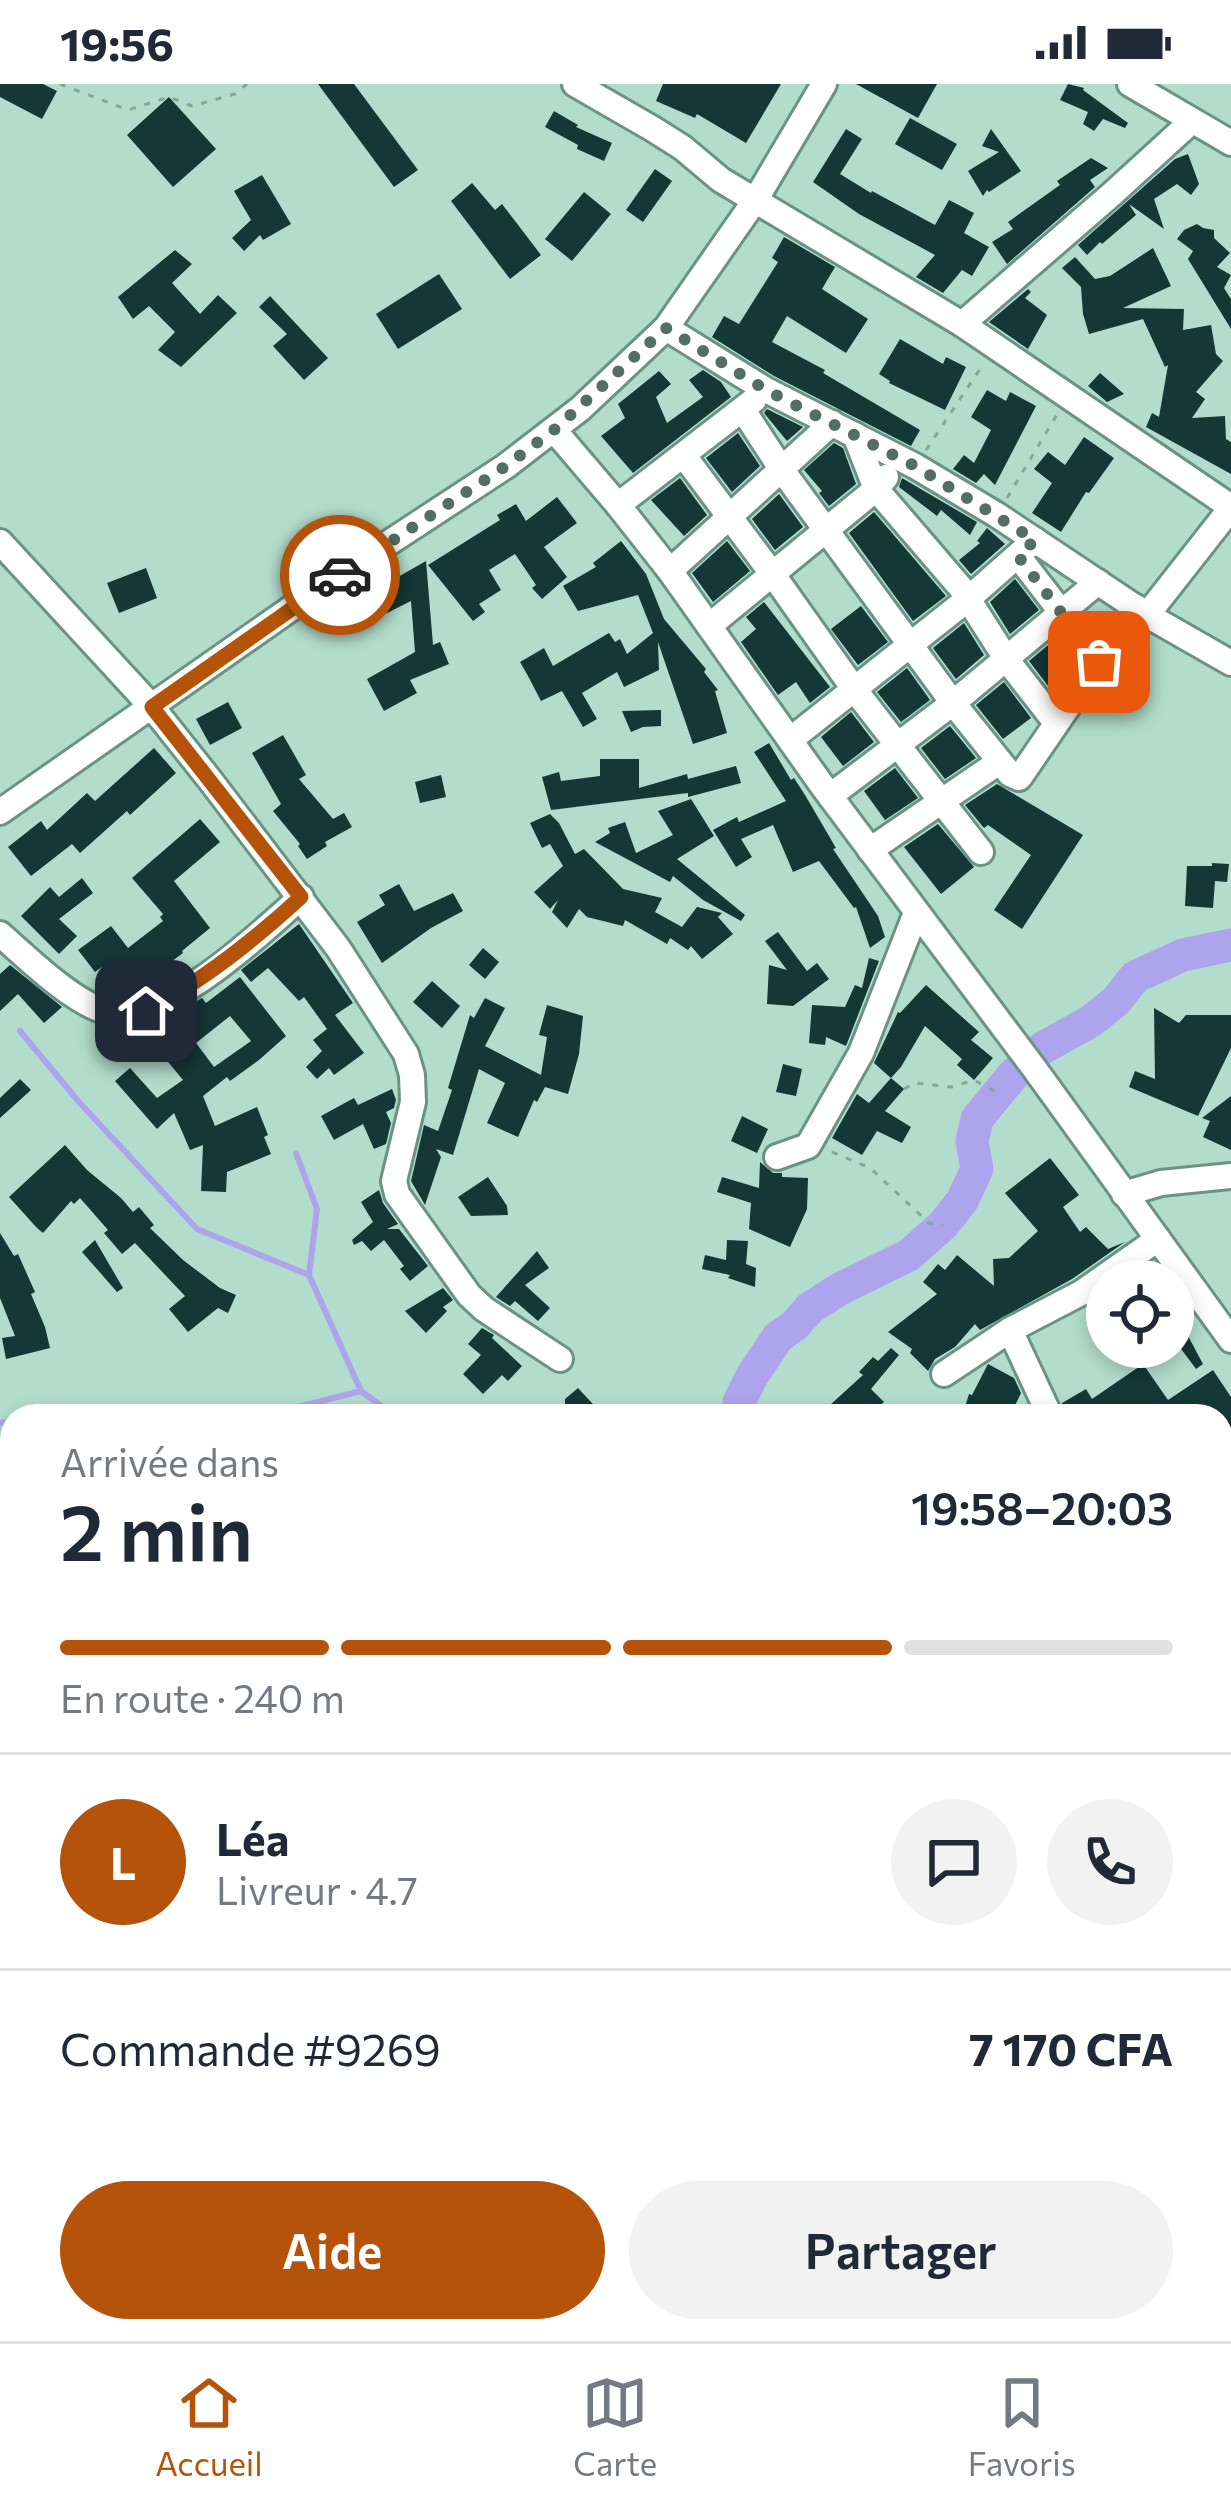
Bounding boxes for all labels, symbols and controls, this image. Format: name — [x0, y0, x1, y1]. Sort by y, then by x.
text: 19:56 — [60, 15, 174, 70]
courier — [280, 515, 400, 635]
icon: car — [307, 542, 373, 608]
pin — [1048, 611, 1150, 713]
icon: bag — [1066, 629, 1132, 695]
pin — [95, 960, 197, 1062]
icon: home — [113, 978, 179, 1044]
map controls — [1086, 1260, 1194, 1368]
button: locate — [1086, 1260, 1194, 1368]
text: Arrivée dans — [60, 1437, 279, 1485]
text: 19:58–20:03 — [911, 1479, 1173, 1534]
text: 2 min — [60, 1482, 253, 1577]
text: En route · 240 m — [60, 1673, 345, 1721]
button: chat — [891, 1799, 1017, 1925]
button: phone — [1047, 1799, 1173, 1925]
text: Léa — [216, 1810, 290, 1865]
text: L — [110, 1834, 136, 1889]
text: Livreur · 4.7 — [216, 1865, 418, 1913]
text: Commande #9269 — [60, 2020, 441, 2075]
text: 7 170 CFA — [969, 2020, 1173, 2075]
button: Aide — [60, 2181, 605, 2319]
button: Partager — [629, 2181, 1173, 2319]
tab: Accueil — [155, 2370, 263, 2483]
tab: Carte — [573, 2370, 657, 2483]
tab: Favoris — [968, 2370, 1076, 2483]

